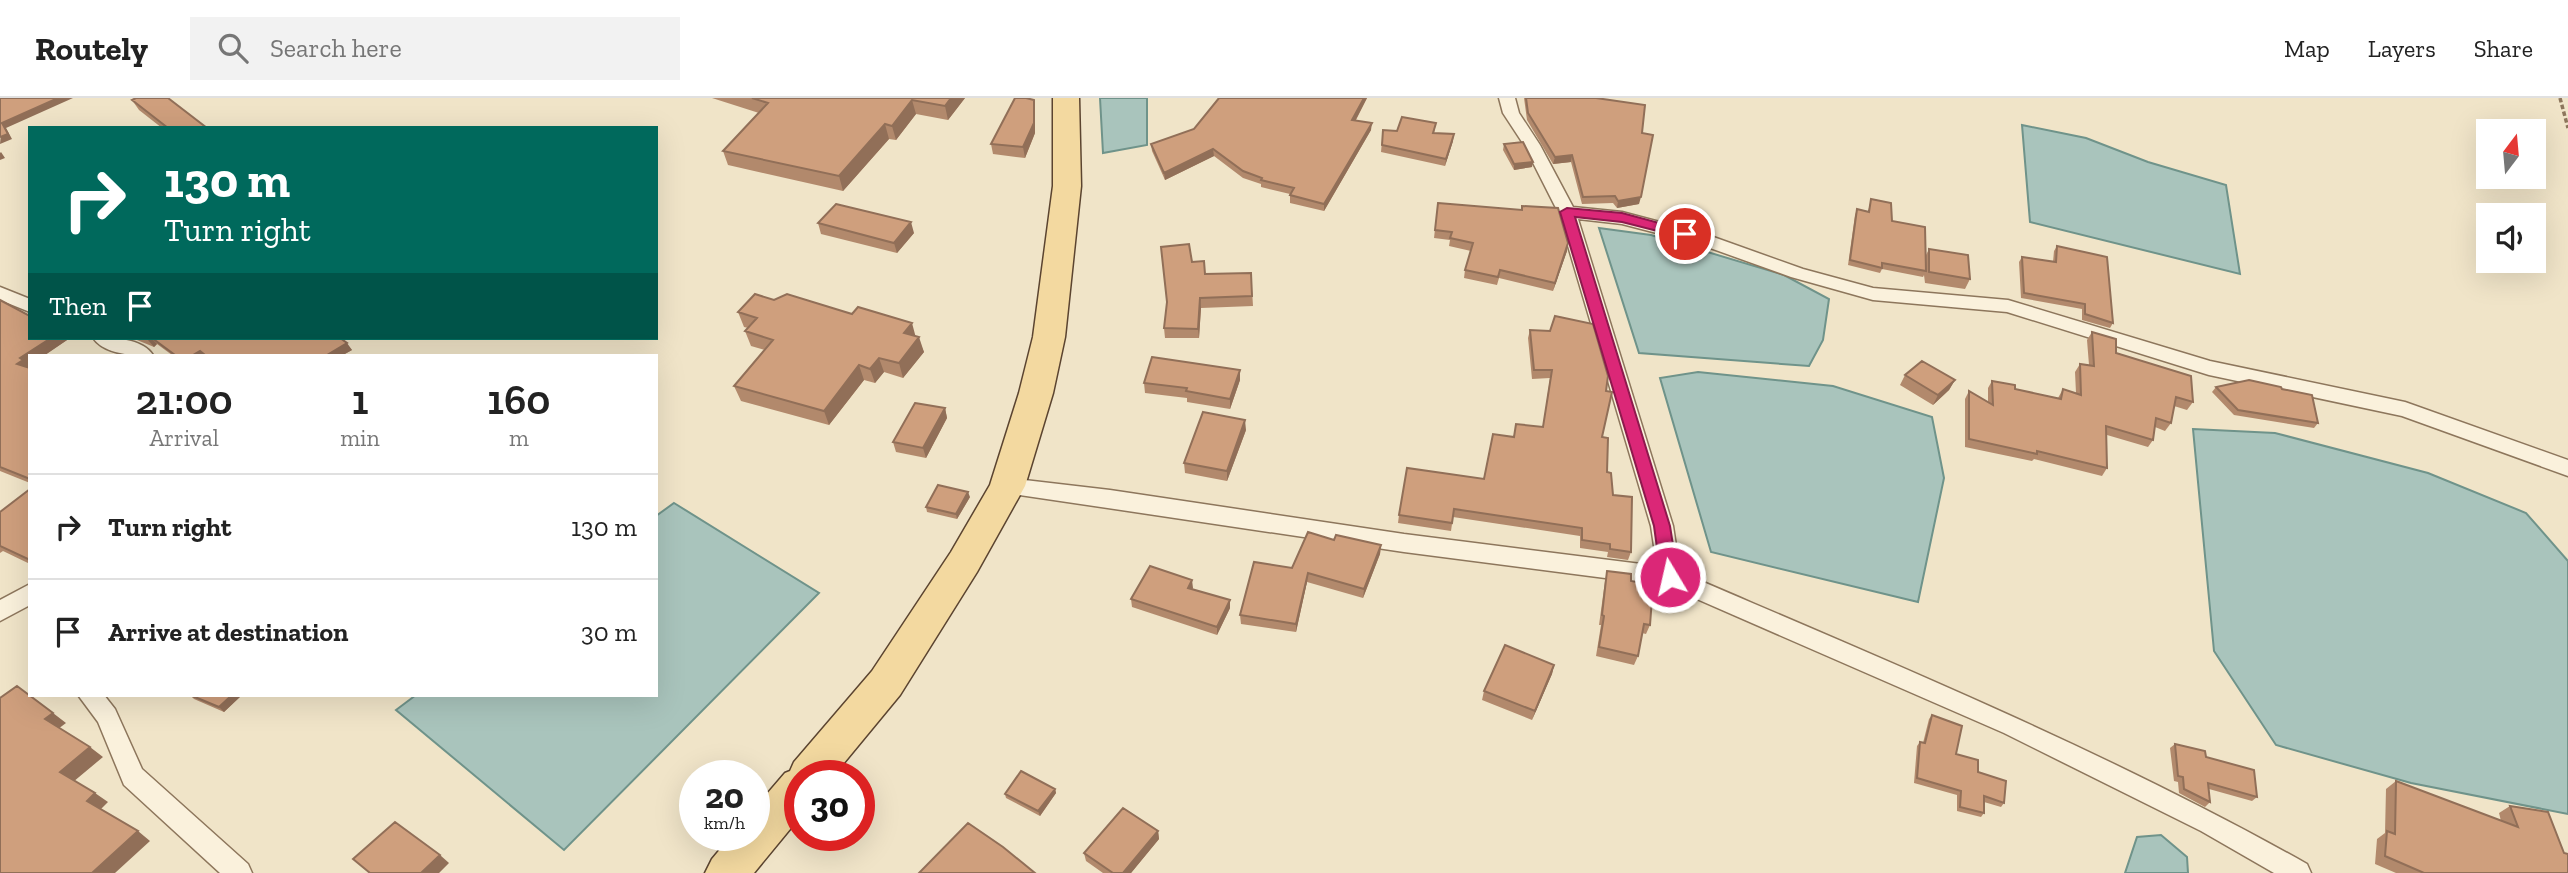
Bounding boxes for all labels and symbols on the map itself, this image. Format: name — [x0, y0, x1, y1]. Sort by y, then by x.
north arrow — [2476, 119, 2546, 189]
pin — [1655, 204, 1715, 264]
position arrow — [1633, 540, 1707, 614]
speed limit sign: 30 — [784, 760, 875, 851]

